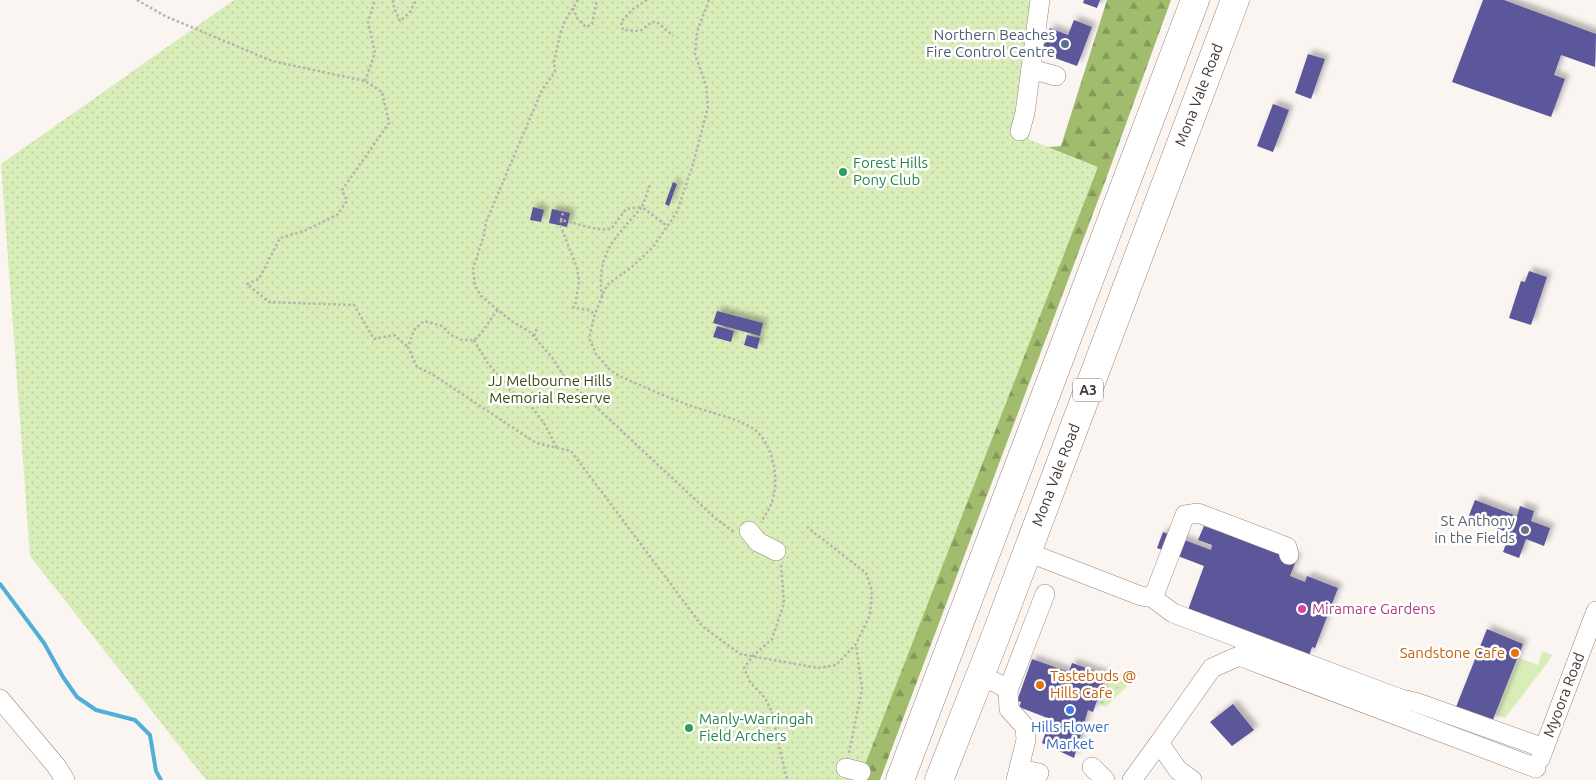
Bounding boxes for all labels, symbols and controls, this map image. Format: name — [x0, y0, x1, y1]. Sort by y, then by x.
place label: Northern Beaches Fire Control Centre — [926, 26, 1055, 60]
marker: Northern Beaches Fire Control Centre — [1059, 38, 1071, 50]
street label: Mona Vale Road — [1171, 41, 1226, 149]
place label: Forest Hills Pony Club — [853, 154, 928, 188]
marker: Forest Hills Pony Club — [837, 166, 849, 178]
park label: JJ Melbourne Hills Memorial Reserve — [488, 372, 612, 406]
road number: A3 — [1073, 378, 1103, 402]
street label: Mona Vale Road — [1028, 421, 1083, 529]
place label: St Anthony in the Fields — [1434, 512, 1515, 546]
marker: St Anthony in the Fields — [1519, 524, 1531, 536]
place label: Miramare Gardens — [1312, 600, 1436, 617]
marker: Miramare Gardens — [1296, 603, 1308, 615]
place label: Sandstone Cafe — [1400, 644, 1505, 661]
marker: Sandstone Cafe — [1509, 647, 1521, 659]
street label: Myoora Road — [1540, 650, 1587, 739]
place label: Tastebuds @ Hills Cafe — [1050, 667, 1136, 701]
marker: Tastebuds @ Hills Cafe — [1034, 679, 1046, 691]
marker: Hills Flower Market — [1064, 704, 1076, 716]
place label: Manly-Warringah Field Archers — [699, 710, 814, 744]
place label: Hills Flower Market — [1031, 718, 1109, 752]
marker: Manly-Warringah Field Archers — [683, 722, 695, 734]

